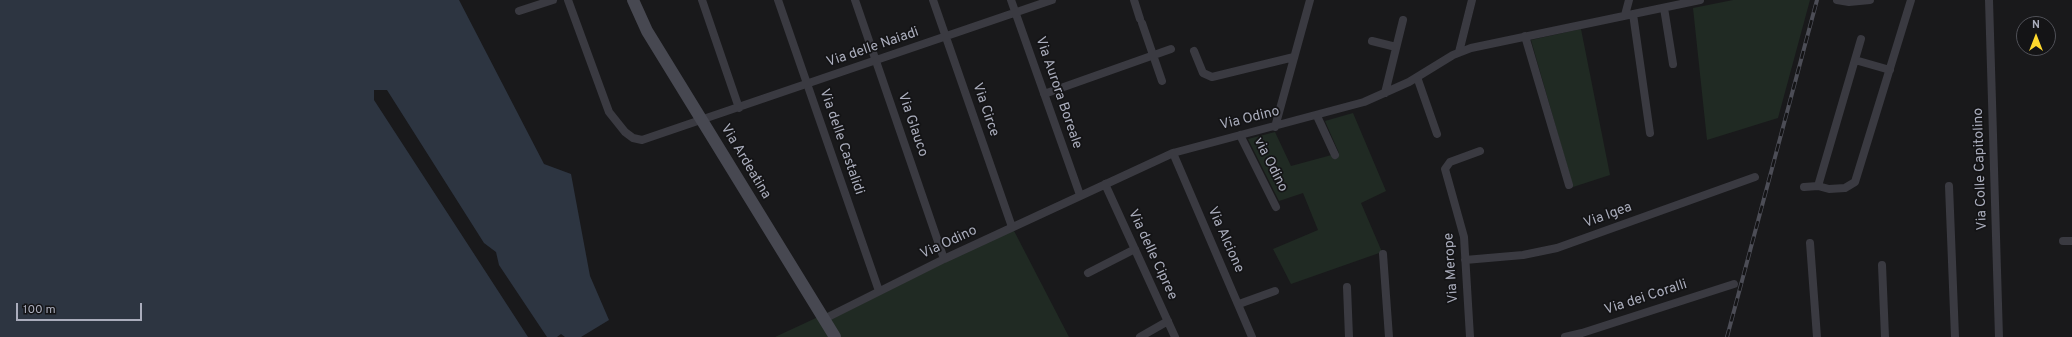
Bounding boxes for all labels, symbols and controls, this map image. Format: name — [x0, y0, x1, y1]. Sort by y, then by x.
north arrow — [2016, 16, 2056, 56]
text: N — [2032, 18, 2040, 32]
street label: Via delle Naiadi — [825, 24, 921, 72]
street label: Via Aurora Boreale — [1031, 35, 1085, 151]
street label: Via Circe — [968, 81, 1002, 139]
street label: Via delle Castalidi — [815, 87, 867, 197]
street label: Via Glauco — [893, 91, 931, 159]
street label: Via Odino — [1218, 104, 1282, 134]
street label: Via Colle Capitolino — [1970, 107, 1992, 231]
street label: Via Ardeatina — [716, 122, 774, 202]
street label: via Odino — [1249, 135, 1291, 195]
street label: Via Igea — [1582, 200, 1634, 232]
street label: Via Alcione — [1203, 204, 1247, 276]
street label: Via delle Cipree — [1124, 207, 1180, 303]
street label: Via Odino — [918, 223, 980, 263]
street label: Via Merope — [1441, 232, 1463, 304]
street label: Via dei Coralli — [1603, 277, 1689, 319]
scale bar — [18, 295, 144, 321]
text: 100 m — [23, 302, 56, 318]

